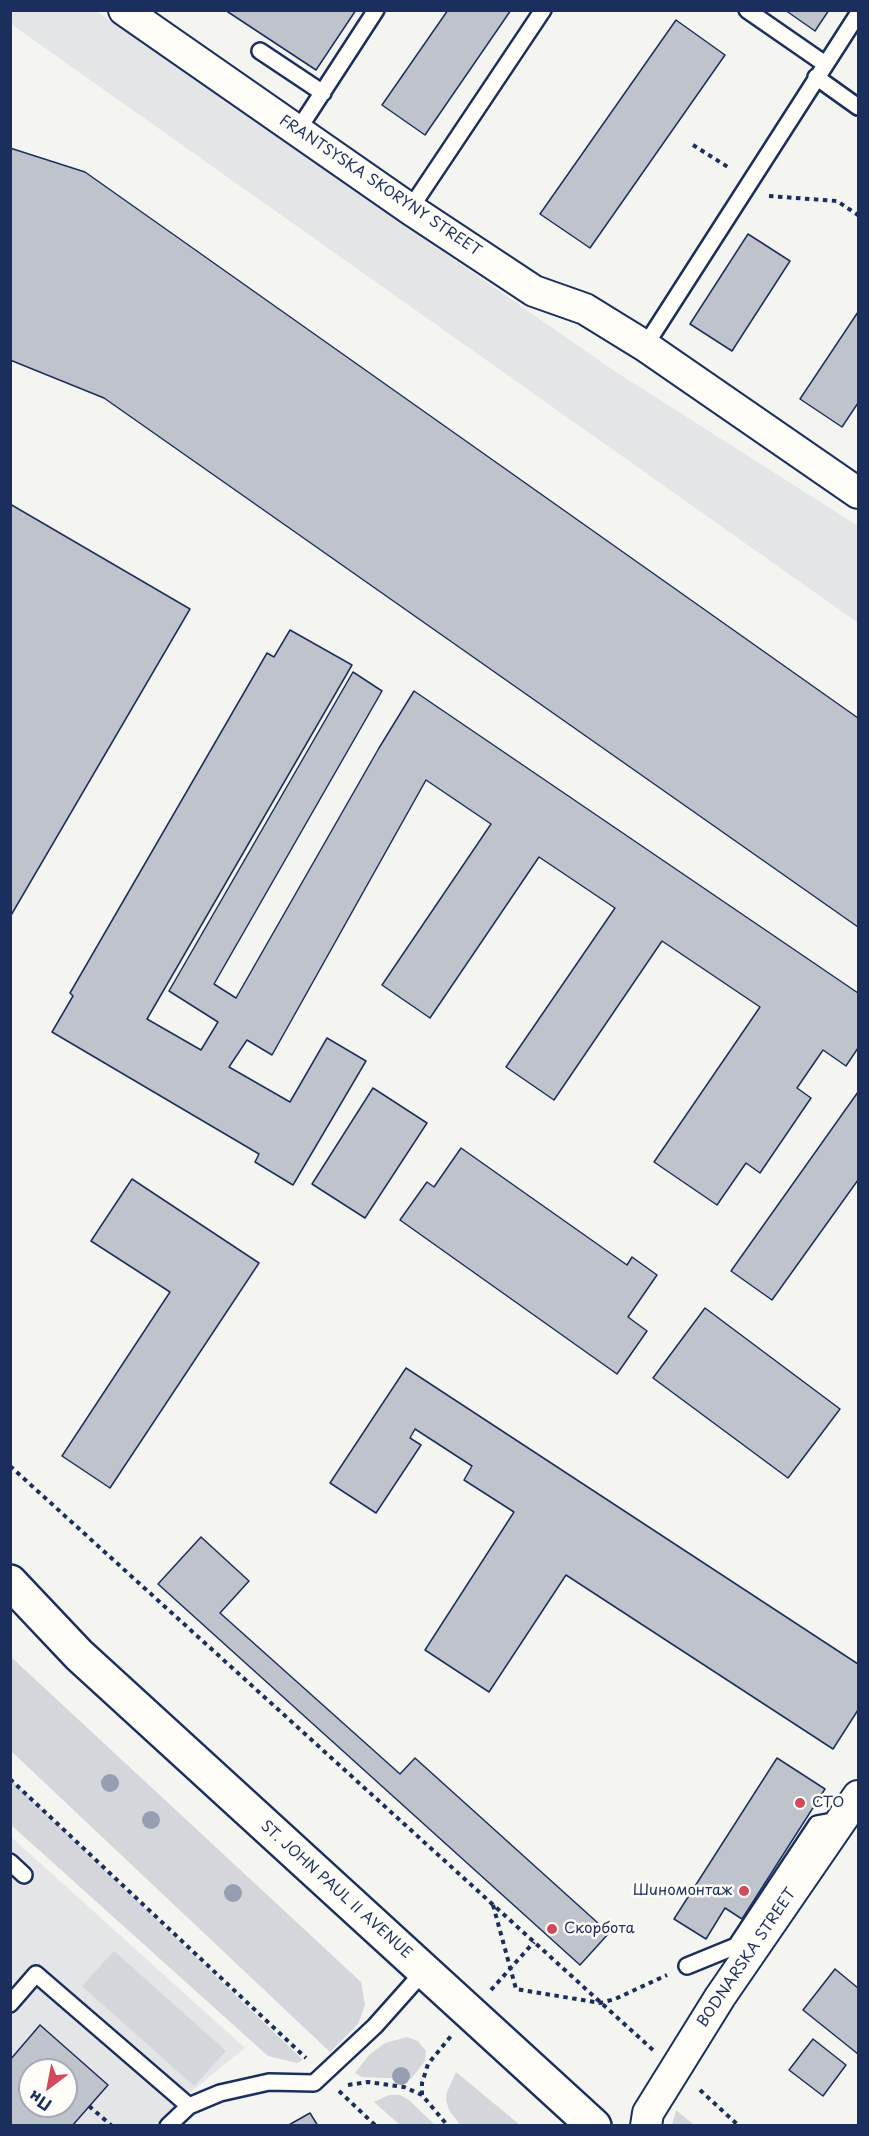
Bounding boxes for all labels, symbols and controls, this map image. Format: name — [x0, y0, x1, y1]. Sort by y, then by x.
street label: FRANTSYSKA SKORYNY STREET — [276, 112, 484, 260]
place label: СТО — [812, 1794, 844, 1812]
marker: СТО — [793, 1796, 807, 1810]
street label: ST. JOHN PAUL II AVENUE — [257, 1817, 415, 1963]
place label: Шиномонтаж — [633, 1882, 732, 1900]
marker: Шиномонтаж — [737, 1884, 751, 1898]
street label: BODNARSKA STREET — [694, 1885, 800, 2031]
place label: Скорбота — [564, 1920, 635, 1938]
marker: Скорбота — [545, 1922, 559, 1936]
north arrow — [18, 2058, 78, 2118]
text: Пн — [23, 2085, 56, 2118]

